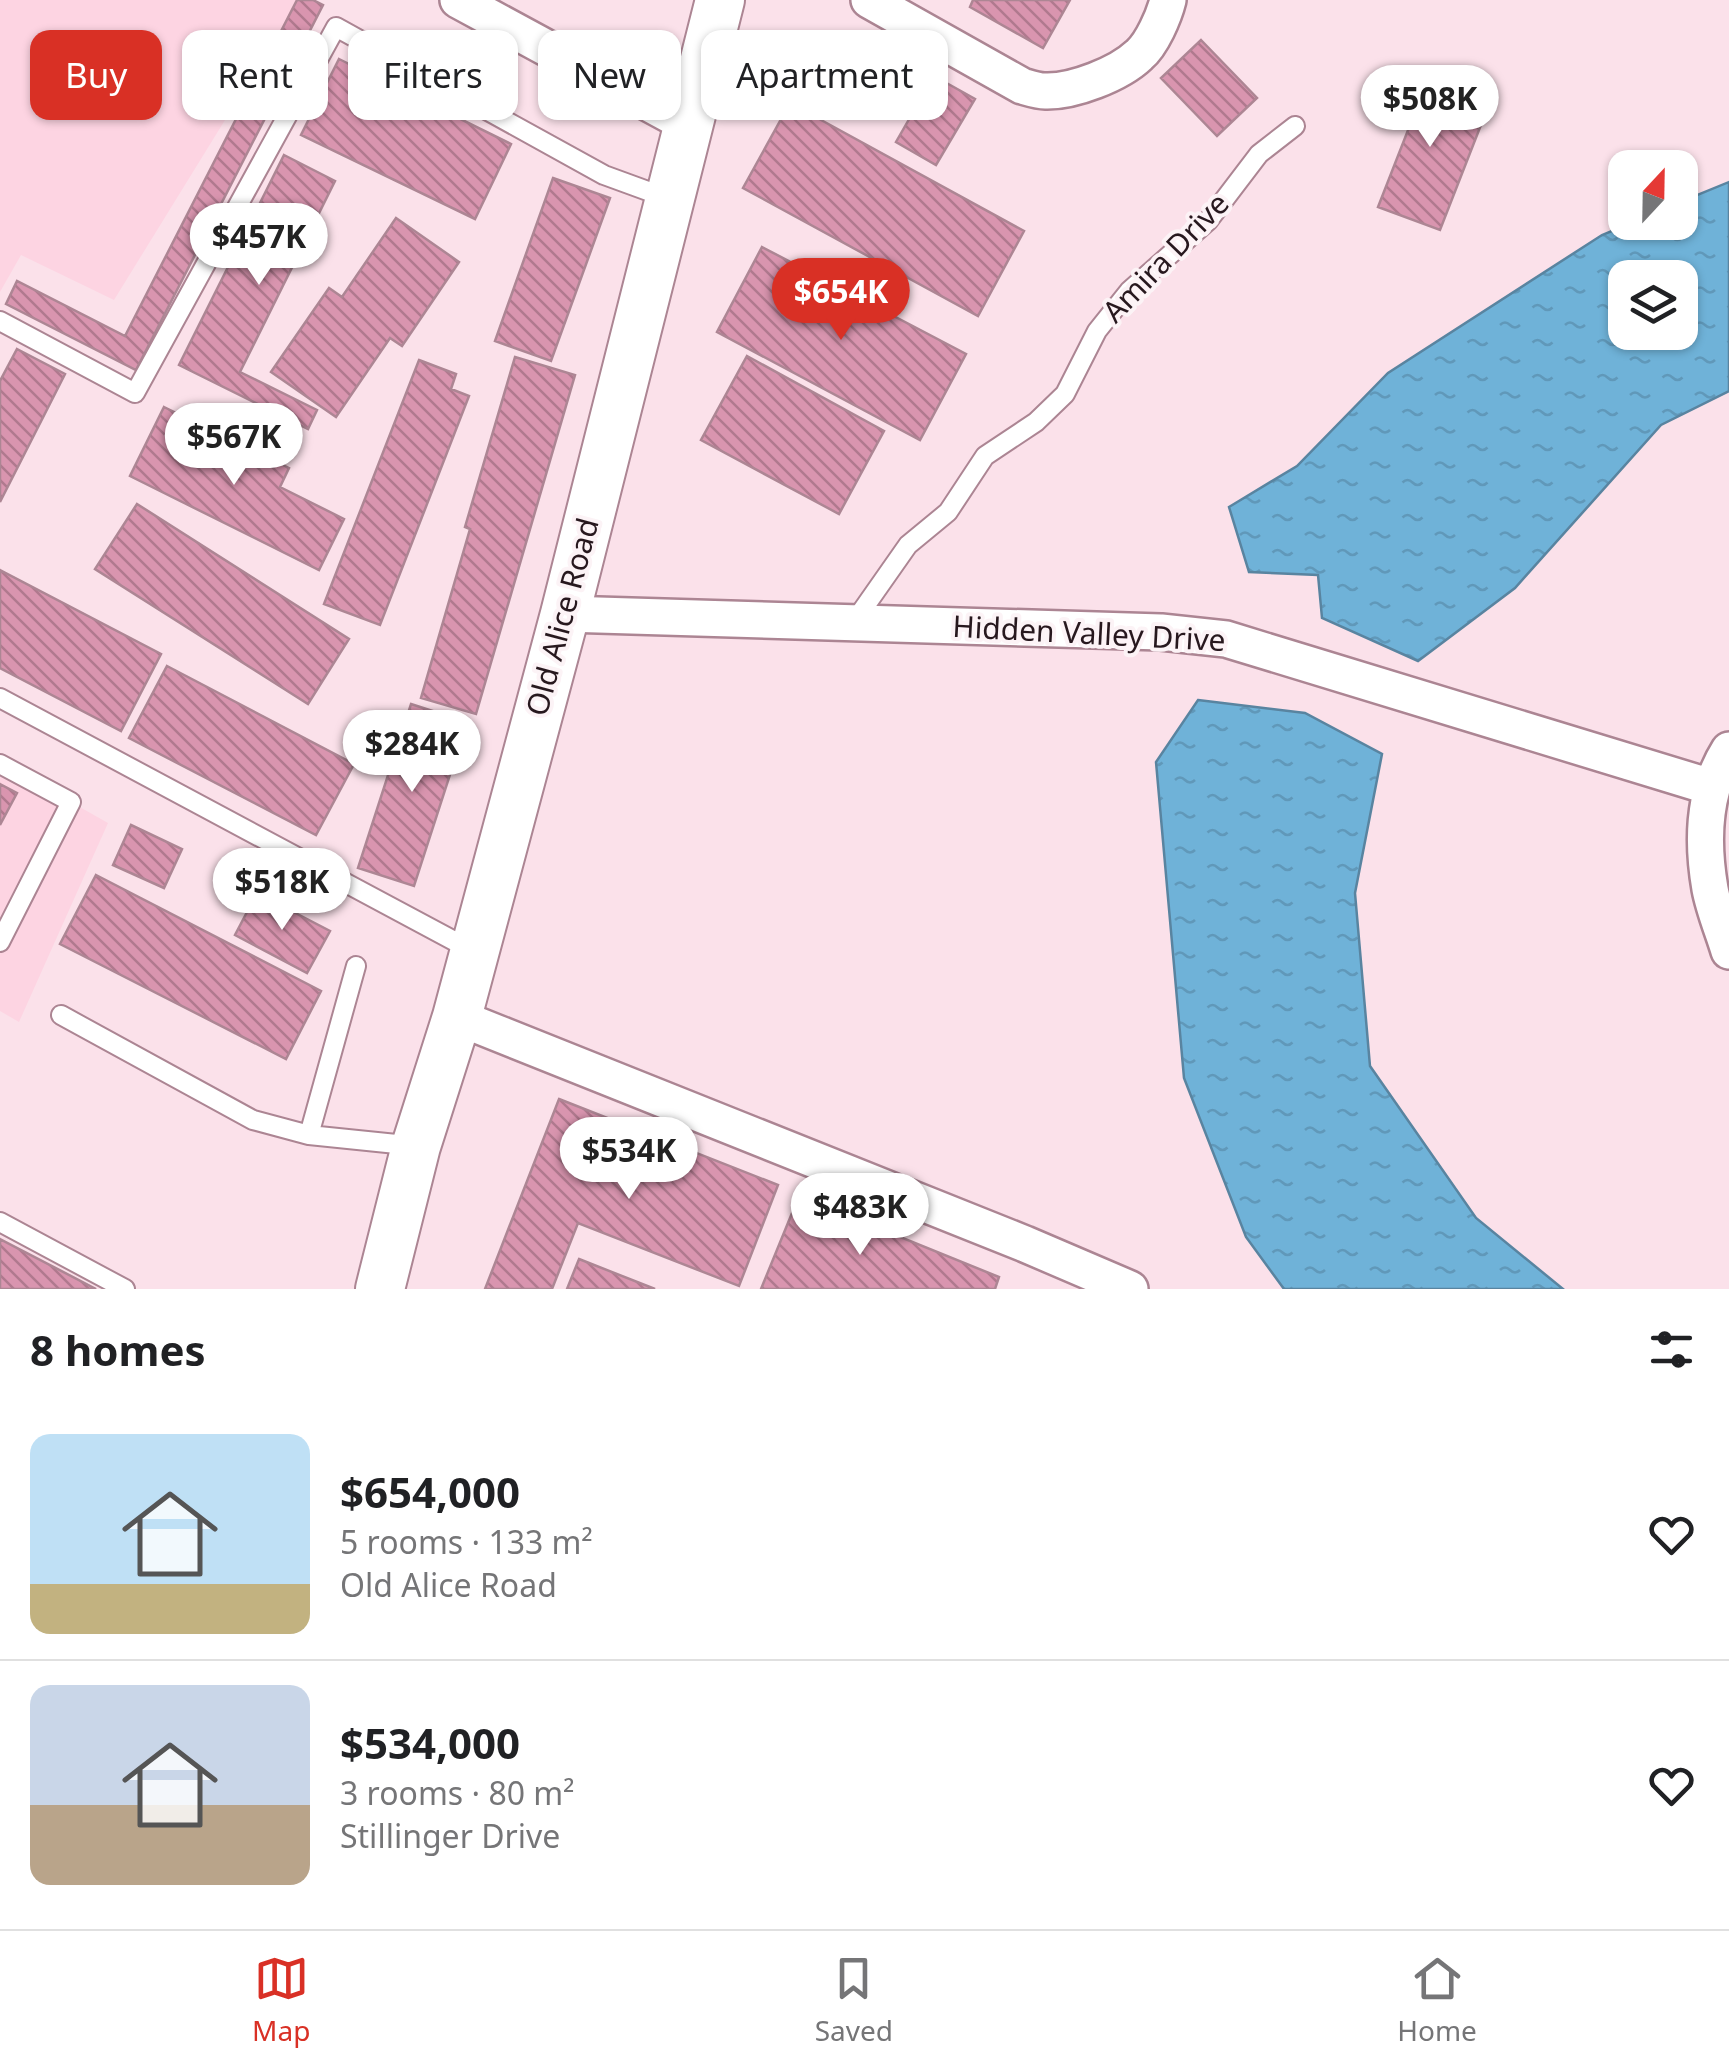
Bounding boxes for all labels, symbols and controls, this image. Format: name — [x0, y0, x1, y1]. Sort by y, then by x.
chip: Buy — [30, 30, 162, 120]
chip: Rent — [182, 30, 328, 120]
chip: Filters — [348, 30, 518, 120]
chip: New — [538, 30, 681, 120]
chip: Apartment — [701, 30, 948, 120]
pin: $508K — [1360, 65, 1500, 150]
text: $508K — [1383, 76, 1477, 119]
north arrow — [1608, 150, 1698, 240]
map controls — [1608, 150, 1698, 350]
street label: Amira Drive — [1093, 183, 1237, 331]
pin: $457K — [189, 203, 329, 288]
text: $457K — [212, 214, 306, 257]
pin: $654K — [771, 258, 911, 343]
button: layers — [1608, 260, 1698, 350]
text: $654K — [794, 269, 888, 312]
pin: $567K — [164, 403, 304, 488]
text: $567K — [187, 414, 281, 457]
street label: Old Alice Road — [515, 513, 608, 720]
street label: Hidden Valley Drive — [951, 605, 1227, 660]
pin: $284K — [342, 710, 482, 795]
text: $284K — [365, 721, 459, 764]
pin: $518K — [212, 848, 352, 933]
text: $518K — [235, 859, 329, 902]
pin: $534K — [559, 1117, 699, 1202]
text: $534K — [582, 1128, 676, 1171]
pin: $483K — [790, 1173, 930, 1258]
text: $483K — [813, 1184, 907, 1227]
text: 8 homes — [30, 1321, 206, 1378]
icon: filters — [1644, 1322, 1699, 1377]
text: $654,000 — [340, 1463, 520, 1520]
icon: home — [110, 1474, 230, 1594]
icon: heart — [1644, 1507, 1699, 1562]
text: 5 rooms · 133 m² — [340, 1520, 593, 1563]
text: Old Alice Road — [340, 1563, 557, 1606]
text: $534,000 — [340, 1714, 520, 1771]
icon: home — [110, 1725, 230, 1845]
icon: heart — [1644, 1758, 1699, 1813]
text: 3 rooms · 80 m² — [340, 1771, 574, 1814]
text: Stillinger Drive — [340, 1814, 560, 1857]
tab: Map — [252, 1951, 310, 2049]
tab: Saved — [815, 1951, 893, 2049]
tab: Home — [1397, 1951, 1477, 2049]

